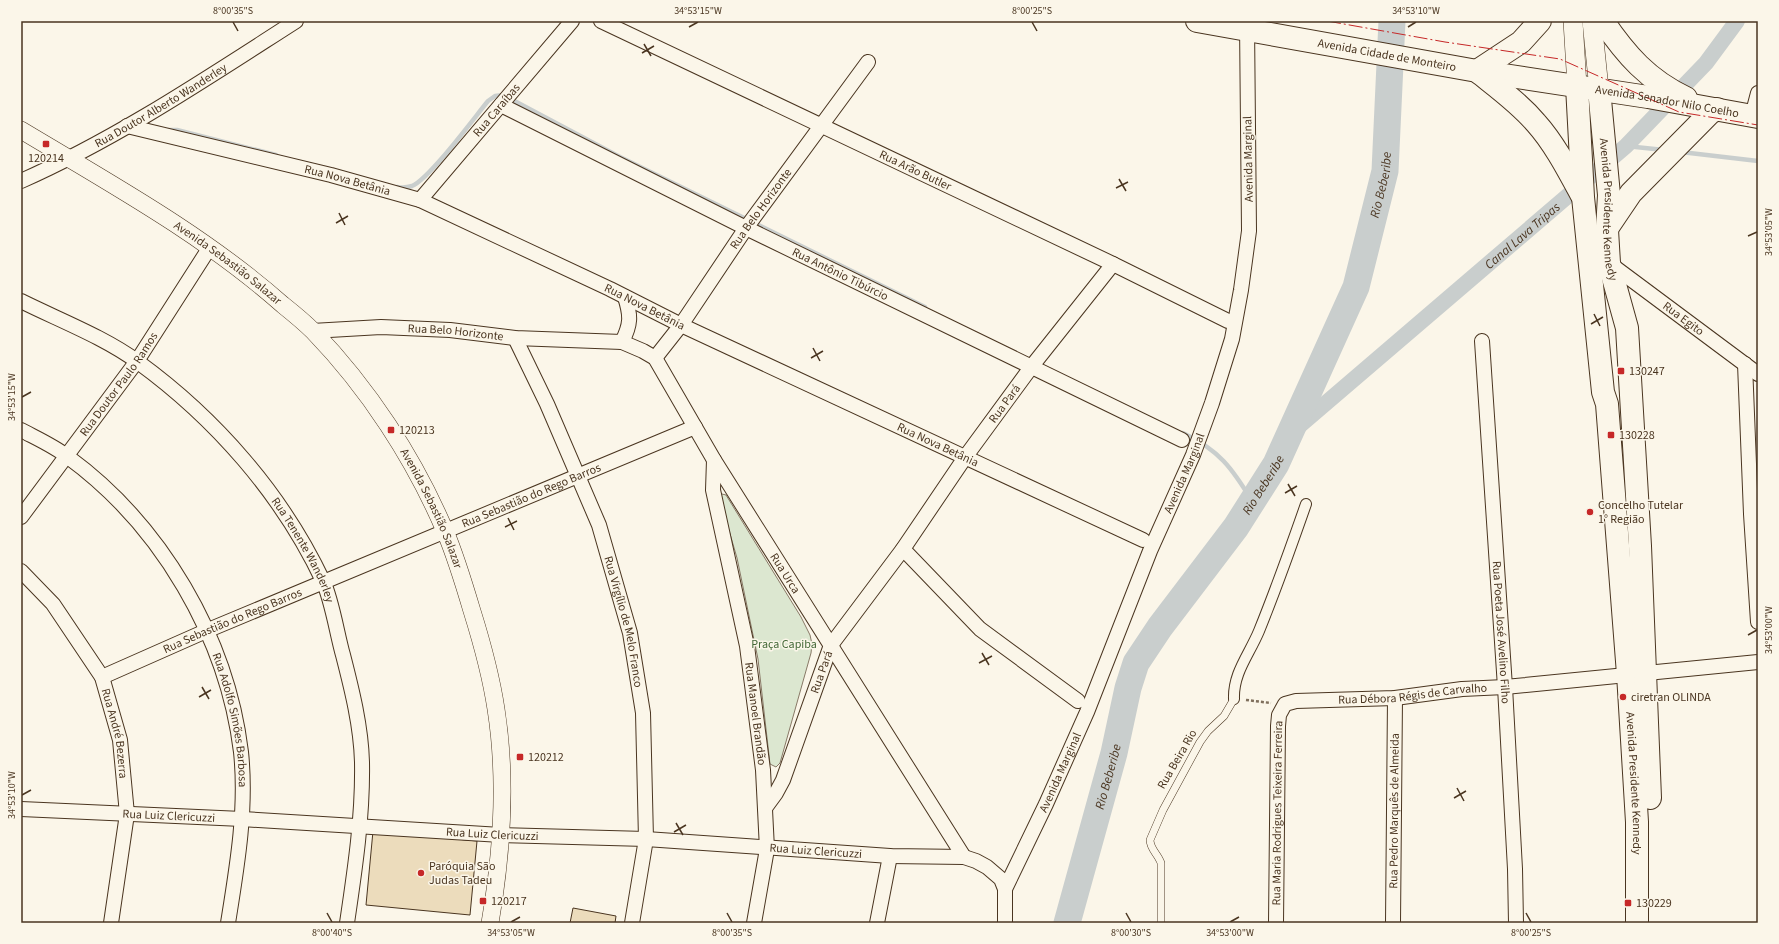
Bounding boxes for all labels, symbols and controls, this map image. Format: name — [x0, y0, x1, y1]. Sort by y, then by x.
text: 8°00'35"S — [213, 4, 253, 18]
text: 34°53'15"W — [674, 4, 722, 18]
text: 8°00'25"S — [1012, 4, 1052, 18]
text: 34°53'10"W — [1392, 4, 1440, 18]
street label: Avenida Cidade de Monteiro — [1316, 35, 1458, 76]
street label: Rua Doutor Alberto Wanderley — [92, 59, 231, 152]
street label: Rua Caraíbas — [469, 80, 524, 141]
street label: Avenida Senador Nilo Coelho — [1594, 81, 1740, 122]
street label: Avenida Marginal — [1239, 116, 1258, 202]
street label: Avenida Presidente Kennedy — [1595, 137, 1622, 283]
marker: 120214 — [41, 139, 51, 149]
street label: Rua Arão Butler — [876, 146, 955, 195]
place label: 120214 — [28, 150, 64, 167]
water label: Rio Beberibe — [1366, 151, 1396, 220]
street label: Rua Nova Betânia — [303, 161, 392, 200]
street label: Rua Belo Horizonte — [726, 165, 796, 253]
water label: Canal Lava Tripas — [1481, 198, 1564, 273]
text: 34°53'05"W — [1762, 208, 1776, 256]
street label: Avenida Sebastião Salazar — [170, 217, 286, 310]
street label: Rua Antônio Tibúrcio — [789, 244, 891, 305]
street label: Rua Nova Betânia — [601, 280, 688, 335]
street label: Rua Egito — [1659, 298, 1707, 340]
street label: Rua Belo Horizonte — [407, 320, 505, 346]
street label: Rua Doutor Paulo Ramos — [76, 329, 162, 440]
place label: 130247 — [1629, 363, 1665, 380]
marker: 130247 — [1616, 366, 1626, 376]
text: 34°53'15"W — [5, 373, 19, 421]
street label: Rua Pará — [985, 381, 1025, 427]
street label: Rua Nova Betânia — [894, 419, 981, 471]
place label: 120213 — [399, 422, 435, 439]
marker: 120213 — [386, 425, 396, 435]
place label: 130228 — [1619, 427, 1655, 444]
marker: 130228 — [1606, 430, 1616, 440]
street label: Avenida Marginal — [1160, 431, 1209, 516]
street label: Avenida Sebastião Salazar — [396, 445, 467, 571]
water label: Rio Beberibe — [1238, 452, 1289, 519]
street label: Rua Sebastião do Rego Barros — [459, 459, 604, 532]
street label: Rua Tenente Wanderley — [267, 494, 338, 605]
place label: Concelho Tutelar 1° Região — [1598, 497, 1684, 528]
marker: Concelho Tutelar 1° Região — [1585, 507, 1595, 517]
street label: Rua Urca — [766, 550, 804, 597]
street label: Rua Virgílio de Melo Franco — [599, 554, 647, 689]
street label: Rua Poeta José Avelino Filho — [1488, 560, 1514, 704]
street label: Rua Sebastião do Rego Barros — [160, 584, 304, 658]
text: 34°53'00"W — [1762, 606, 1776, 654]
park label: Praça Capiba — [751, 636, 817, 653]
street label: Rua Pará — [806, 649, 837, 696]
street label: Rua Adolfo Simões Barbosa — [208, 650, 251, 787]
street label: Rua Manoel Brandão — [740, 661, 770, 766]
street label: Rua Débora Régis de Carvalho — [1338, 680, 1488, 709]
street label: Rua André Bezerra — [97, 686, 132, 779]
place label: ciretran OLINDA — [1631, 689, 1711, 706]
marker: ciretran OLINDA — [1618, 692, 1628, 702]
street label: Avenida Presidente Kennedy — [1621, 711, 1645, 855]
street label: Rua Maria Rodrigues Teixeira Ferreira — [1268, 720, 1287, 906]
street label: Rua Beira Rio — [1153, 726, 1201, 792]
street label: Avenida Marginal — [1035, 730, 1086, 816]
street label: Rua Pedro Marquês de Almeida — [1385, 733, 1404, 889]
water label: Rio Beberibe — [1091, 742, 1126, 812]
place label: 120212 — [528, 749, 564, 766]
marker: 120212 — [515, 752, 525, 762]
text: 34°53'10"W — [5, 771, 19, 819]
street label: Rua Luiz Clericuzzi — [122, 806, 216, 827]
street label: Rua Luiz Clericuzzi — [445, 824, 539, 845]
street label: Rua Luiz Clericuzzi — [769, 840, 863, 863]
place label: Paróquia São Judas Tadeu — [429, 858, 495, 889]
marker: Paróquia São Judas Tadeu — [416, 868, 426, 878]
place label: 120217 — [491, 893, 527, 910]
place label: 130229 — [1636, 895, 1672, 912]
marker: 120217 — [478, 896, 488, 906]
marker: 130229 — [1623, 898, 1633, 908]
text: 8°00'40"S — [312, 926, 352, 940]
text: 34°53'05"W — [487, 926, 535, 940]
text: 8°00'35"S — [712, 926, 752, 940]
text: 8°00'30"S — [1111, 926, 1151, 940]
text: 34°53'00"W — [1206, 926, 1254, 940]
text: 8°00'25"S — [1511, 926, 1551, 940]

